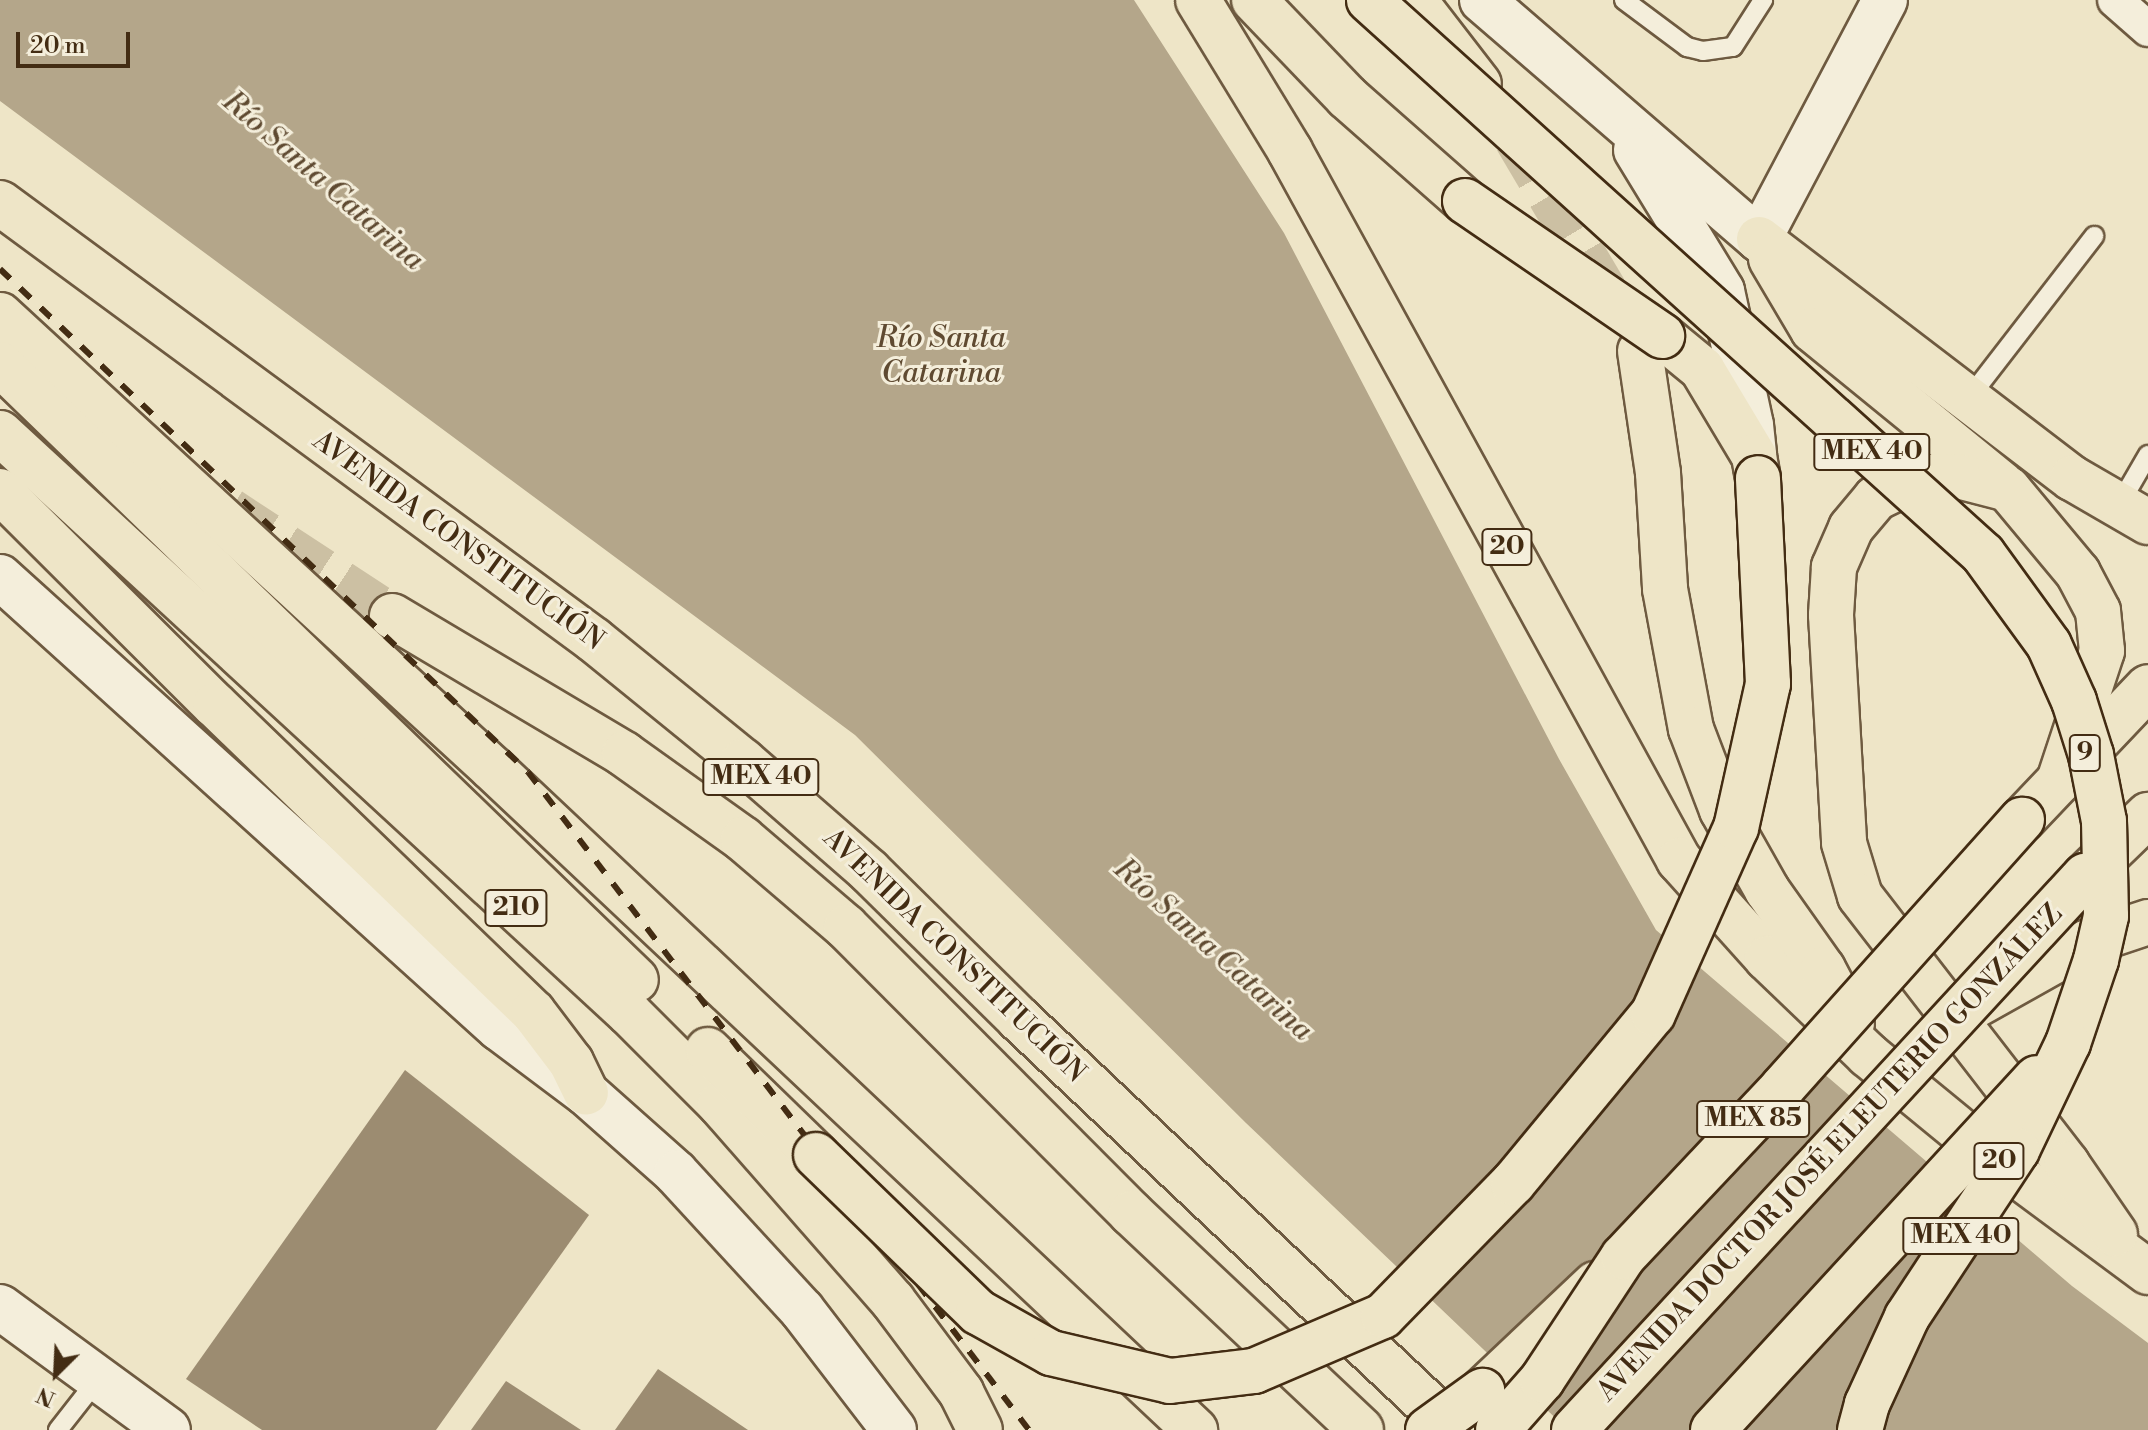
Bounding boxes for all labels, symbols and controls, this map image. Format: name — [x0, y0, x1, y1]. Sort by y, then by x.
scale bar — [20, 16, 134, 66]
text: 20 m — [30, 31, 86, 61]
water label: Río Santa Catarina — [215, 84, 431, 278]
water label: Río Santa Catarina — [876, 320, 1006, 390]
street label: AVENIDA CONSTITUCIÓN — [306, 424, 610, 658]
road number: MEX 40 — [1812, 430, 1932, 474]
road number: 20 — [1481, 525, 1533, 569]
road number: 9 — [2067, 731, 2103, 775]
road number: MEX 40 — [701, 755, 821, 799]
street label: AVENIDA CONSTITUCIÓN — [816, 822, 1092, 1090]
water label: Río Santa Catarina — [1106, 851, 1320, 1049]
road number: 210 — [484, 886, 548, 930]
street label: AVENIDA DOCTOR JOSÉ ELEUTERIO GONZÁLEZ — [1590, 898, 2070, 1408]
road number: MEX 85 — [1695, 1097, 1811, 1141]
road number: 20 — [1973, 1139, 2025, 1183]
road number: MEX 40 — [1901, 1214, 2021, 1258]
north arrow — [16, 1334, 96, 1414]
text: N — [33, 1381, 59, 1412]

